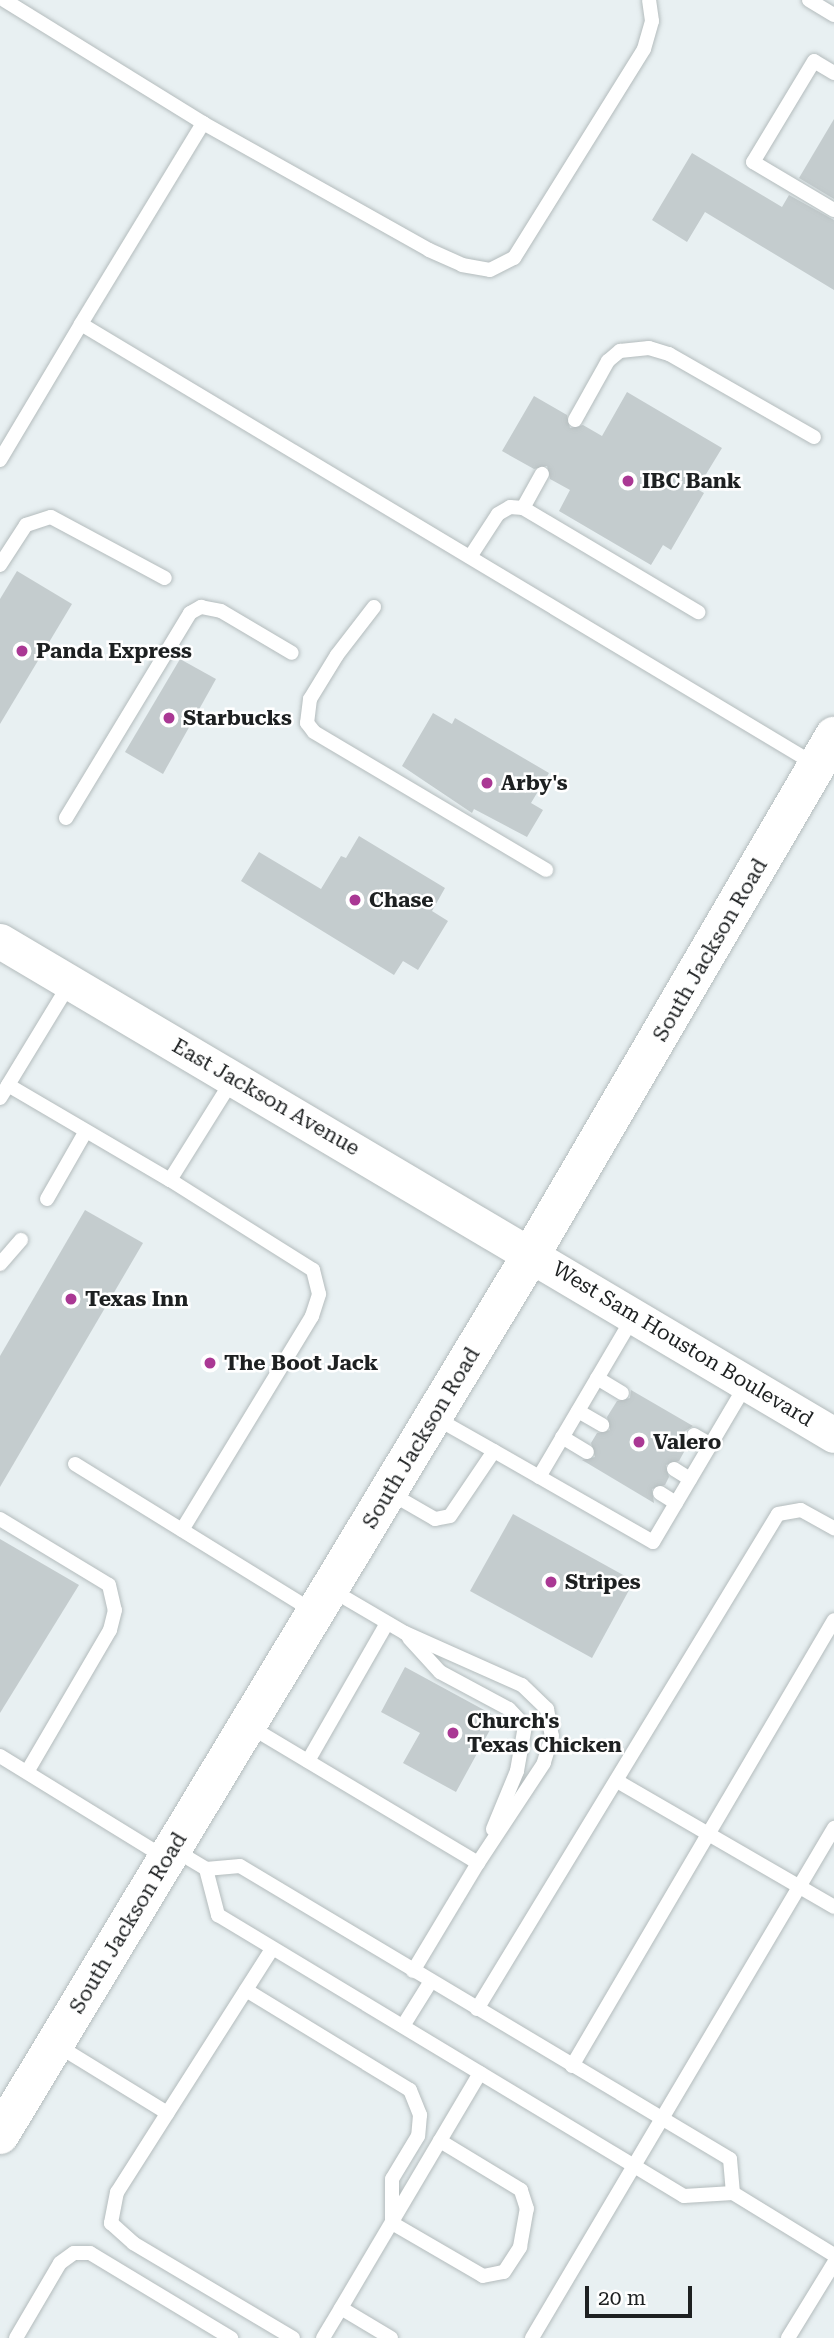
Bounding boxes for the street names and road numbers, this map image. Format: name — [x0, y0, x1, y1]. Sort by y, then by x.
street label: South Jackson Road — [647, 854, 773, 1046]
street label: East Jackson Avenue — [168, 1033, 364, 1161]
street label: West Sam Houston Boulevard — [548, 1256, 818, 1432]
street label: South Jackson Road — [357, 1343, 485, 1533]
street label: South Jackson Road — [64, 1828, 192, 2018]

